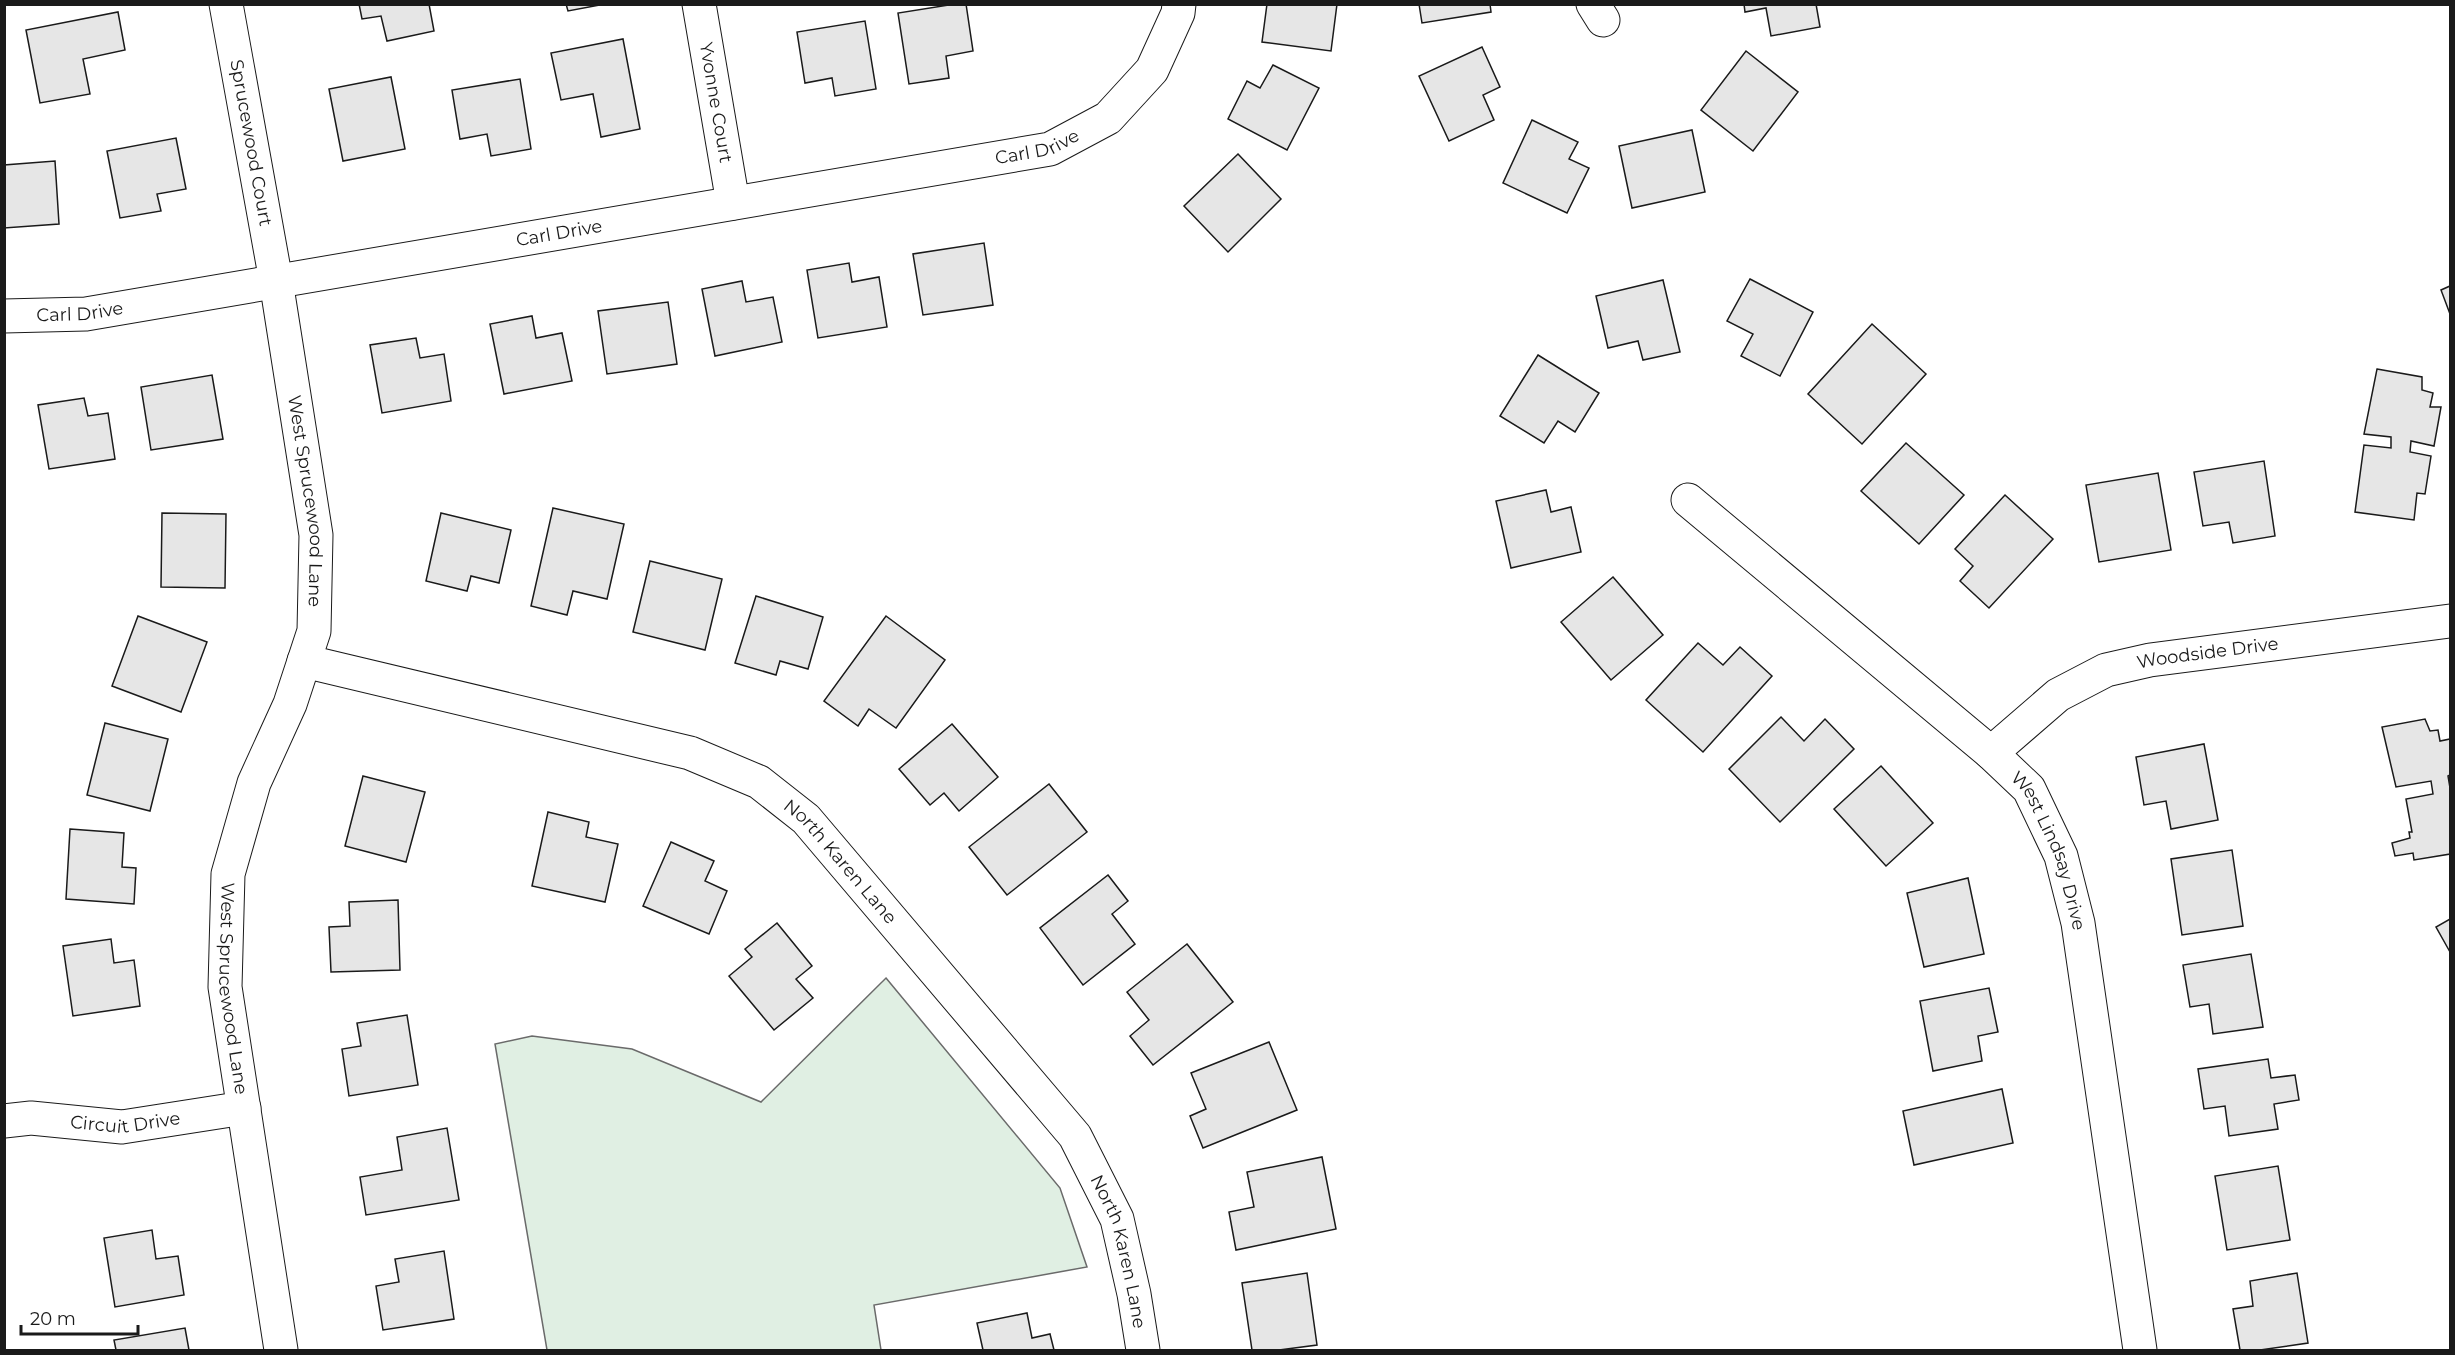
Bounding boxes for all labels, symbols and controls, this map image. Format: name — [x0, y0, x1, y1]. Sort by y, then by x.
street label: Yvonne Court — [695, 41, 737, 165]
street label: Sprucewood Court — [225, 58, 277, 228]
street label: Carl Drive — [993, 124, 1083, 169]
street label: Carl Drive — [514, 215, 604, 251]
street label: Carl Drive — [36, 297, 125, 326]
street label: West Sprucewood Lane — [283, 394, 327, 607]
street label: Woodside Drive — [2135, 632, 2280, 674]
street label: West Lindsay Drive — [2006, 767, 2090, 932]
street label: North Karen Lane — [779, 795, 901, 929]
street label: West Sprucewood Lane — [214, 882, 252, 1096]
street label: Circuit Drive — [69, 1107, 182, 1138]
street label: North Karen Lane — [1085, 1171, 1150, 1330]
scale bar — [21, 1298, 138, 1336]
text: 20 m — [30, 1308, 76, 1330]

